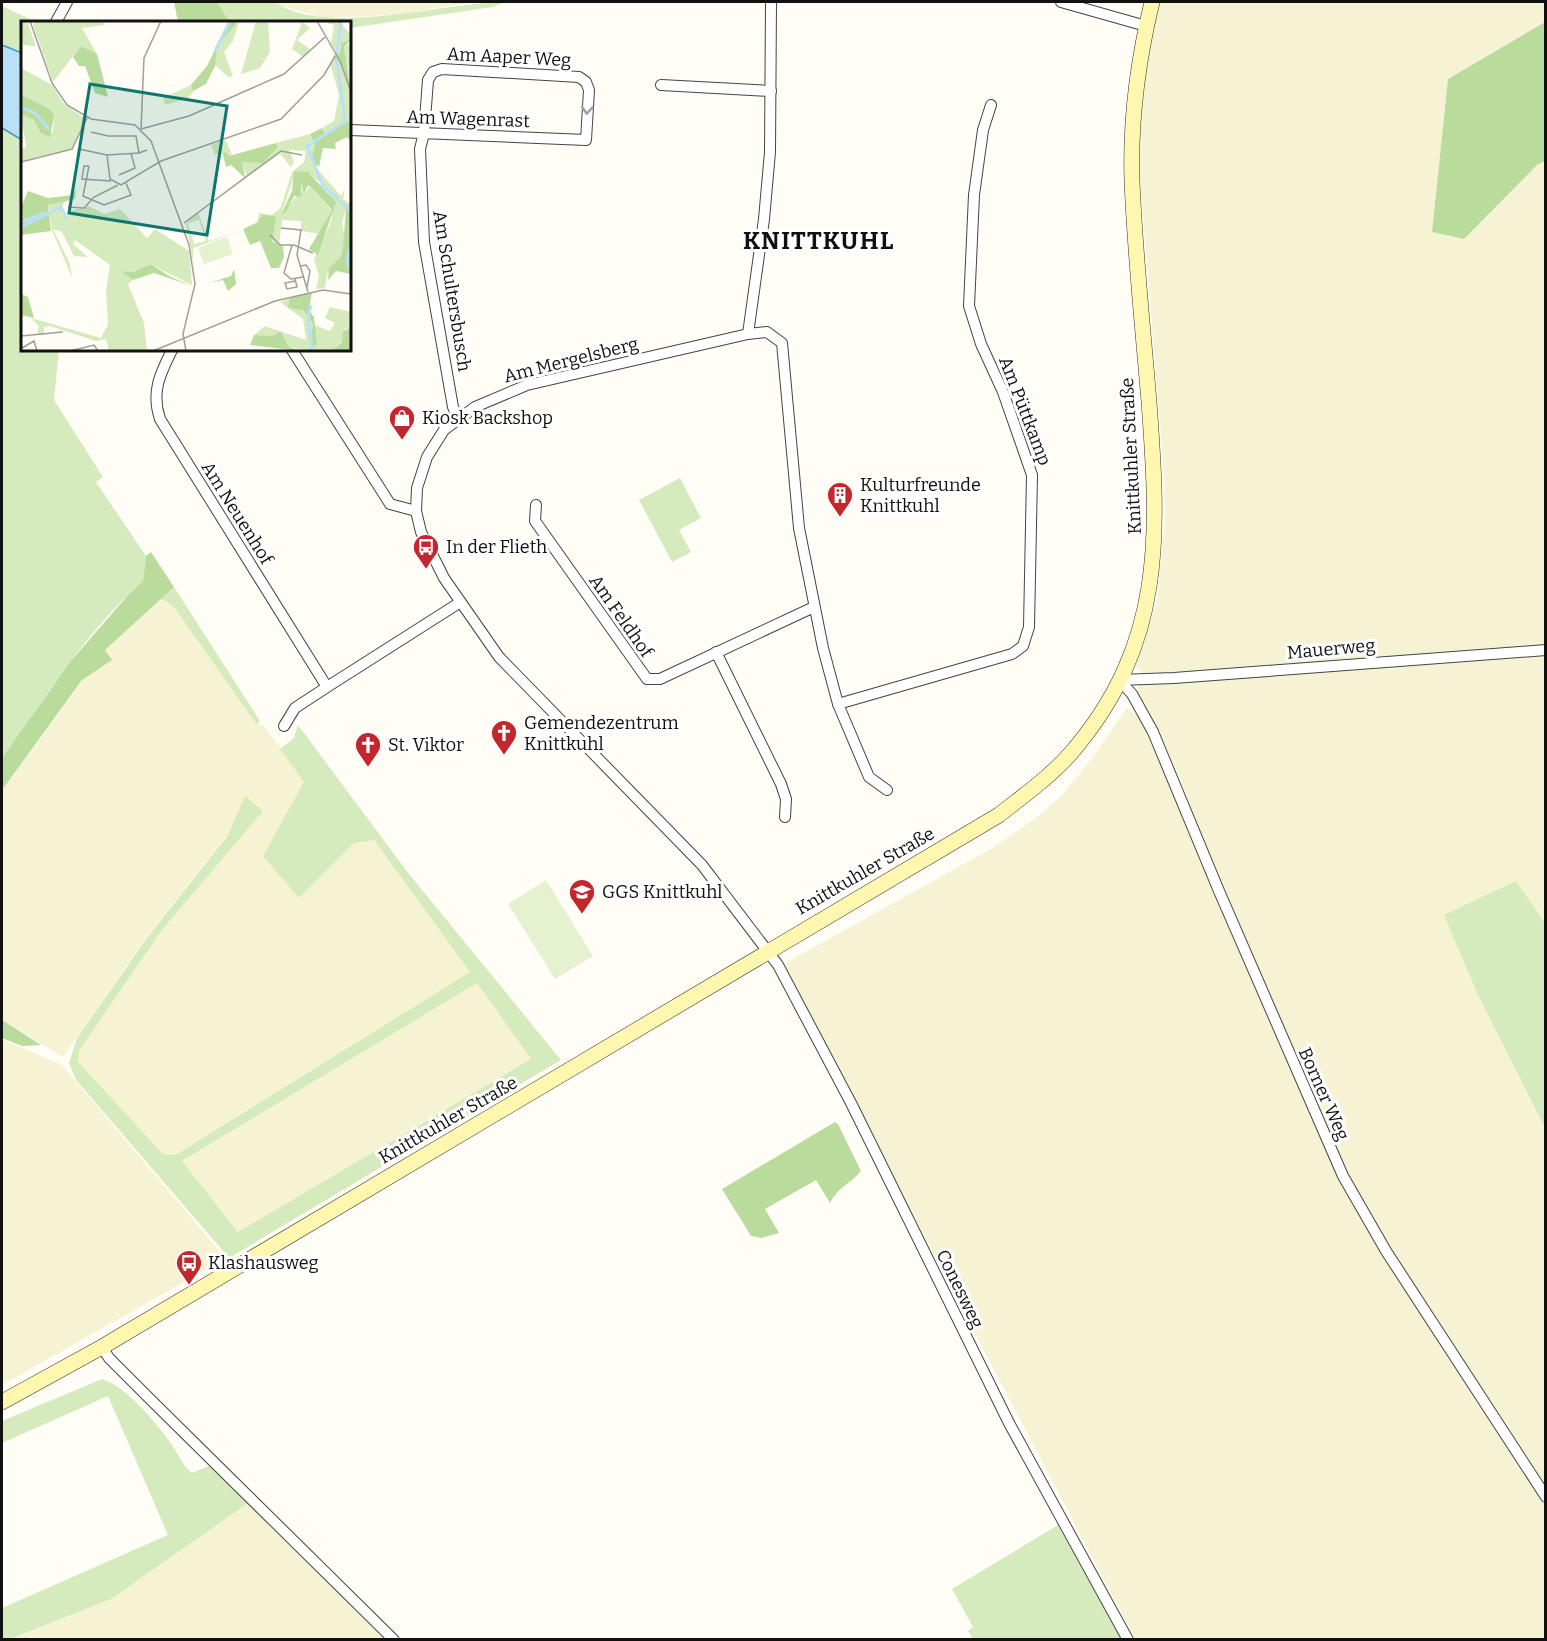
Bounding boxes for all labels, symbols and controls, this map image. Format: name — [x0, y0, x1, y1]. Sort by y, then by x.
inset map — [21, 21, 351, 351]
street label: Am Aaper Weg — [446, 43, 572, 71]
street label: Am Wagenrast — [406, 106, 530, 132]
one-way arrow — [581, 106, 594, 115]
street label: Am Schultersbusch — [428, 209, 476, 373]
district label: KNITTKUHL — [743, 227, 895, 255]
street label: Am Mergelsberg — [502, 333, 640, 387]
street label: Am Püttkamp — [994, 353, 1056, 469]
street label: Knittkuhler Straße — [1116, 377, 1146, 535]
shop icon: Kiosk Backshop — [387, 403, 417, 441]
place label: Kiosk Backshop — [422, 407, 553, 429]
street label: Am Neuenhof — [197, 457, 278, 570]
place label: Kulturfreunde Knittkuhl — [860, 474, 981, 517]
building icon: Kulturfreunde Knittkuhl — [825, 480, 855, 518]
bus stop icon: In der Flieth — [411, 532, 441, 570]
place label: In der Flieth — [446, 536, 547, 558]
street label: Am Feldhof — [584, 570, 659, 663]
street label: Mauerweg — [1286, 634, 1376, 664]
place label: Gemendezentrum Knittkuhl — [524, 712, 679, 755]
church icon: Gemendezentrum Knittkuhl — [489, 718, 519, 756]
church icon: St. Viktor — [353, 730, 383, 768]
place label: St. Viktor — [388, 734, 464, 756]
street label: Knittkuhler Straße — [792, 822, 938, 920]
school or university icon: GGS Knittkuhl — [567, 877, 597, 915]
place label: GGS Knittkuhl — [602, 881, 723, 903]
street label: Borner Weg — [1294, 1044, 1354, 1144]
street label: Knittkuhler Straße — [375, 1071, 521, 1169]
street label: Conesweg — [931, 1246, 989, 1332]
bus stop icon: Klashausweg — [174, 1248, 204, 1286]
place label: Klashausweg — [208, 1252, 319, 1274]

